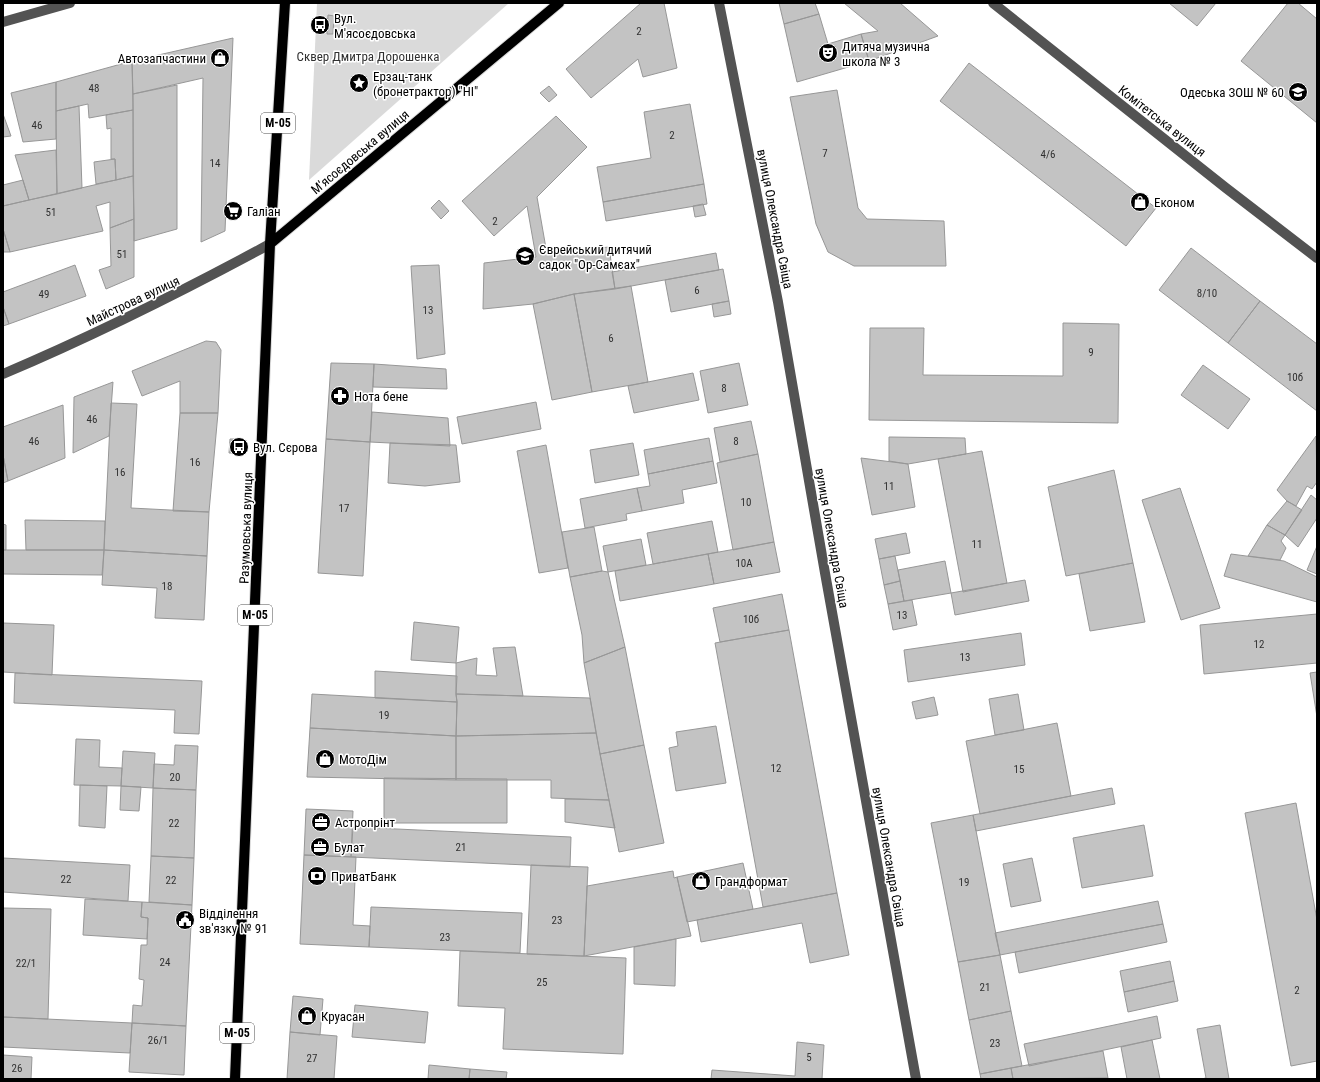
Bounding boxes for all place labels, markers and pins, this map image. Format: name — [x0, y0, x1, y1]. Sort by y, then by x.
place label: Вул. М'ясоєдовська — [334, 11, 416, 41]
bus stop icon: Вул. М'ясоєдовська — [309, 14, 331, 36]
place label: Дитяча музична школа № 3 — [842, 39, 930, 69]
theatre icon: Дитяча музична школа № 3 — [817, 42, 839, 64]
shop icon: Автозапчастини — [209, 47, 231, 69]
place label: Автозапчастини — [118, 51, 206, 66]
place label: Ерзац-танк (бронетрактор) "НІ" — [373, 69, 478, 99]
place icon: Ерзац-танк (бронетрактор) "НІ" — [348, 72, 370, 94]
school or university icon: Одеська ЗОШ № 60 — [1287, 81, 1309, 103]
place label: Одеська ЗОШ № 60 — [1180, 85, 1284, 100]
shop icon: Економ — [1129, 191, 1151, 213]
place label: Економ — [1154, 195, 1195, 210]
supermarket icon: Галіан — [222, 200, 244, 222]
place label: Галіан — [247, 204, 281, 219]
place label: Єврейський дитячий садок "Ор-Самєах" — [539, 242, 652, 272]
school or university icon: Єврейський дитячий садок "Ор-Самєах" — [514, 245, 536, 267]
pharmacy icon: Нота бене — [329, 385, 351, 407]
place label: Нота бене — [354, 389, 408, 404]
bus stop icon: Вул. Сєрова — [228, 436, 250, 458]
place label: Вул. Сєрова — [253, 440, 318, 455]
shop icon: МотоДім — [314, 748, 336, 770]
place label: МотоДім — [339, 752, 387, 767]
office icon: Астропрінт — [310, 811, 332, 833]
place label: Астропрінт — [335, 815, 396, 830]
office icon: Булат — [309, 836, 331, 858]
place label: Булат — [334, 840, 365, 855]
bank icon: ПриватБанк — [306, 865, 328, 887]
place label: ПриватБанк — [331, 869, 397, 884]
shop icon: Грандформат — [690, 870, 712, 892]
place label: Грандформат — [715, 874, 788, 889]
place label: Відділення зв'язку № 91 — [199, 906, 268, 936]
public building icon: Відділення зв'язку № 91 — [174, 909, 196, 931]
shop icon: Круасан — [296, 1005, 318, 1027]
place label: Круасан — [321, 1009, 365, 1024]

